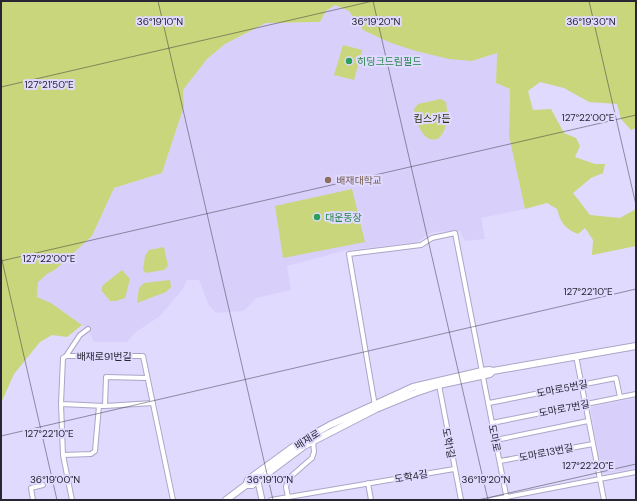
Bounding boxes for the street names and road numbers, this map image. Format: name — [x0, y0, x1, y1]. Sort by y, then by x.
street label: 배재로91번길 — [76, 350, 132, 363]
street label: 도마로5번길 — [535, 377, 589, 400]
street label: 도마로7번길 — [538, 397, 591, 420]
street label: 도마로 — [485, 423, 504, 453]
street label: 배재로 — [292, 427, 322, 452]
street label: 도학1길 — [439, 427, 458, 459]
street label: 도마로13번길 — [518, 441, 574, 464]
street label: 도학4길 — [393, 467, 429, 486]

